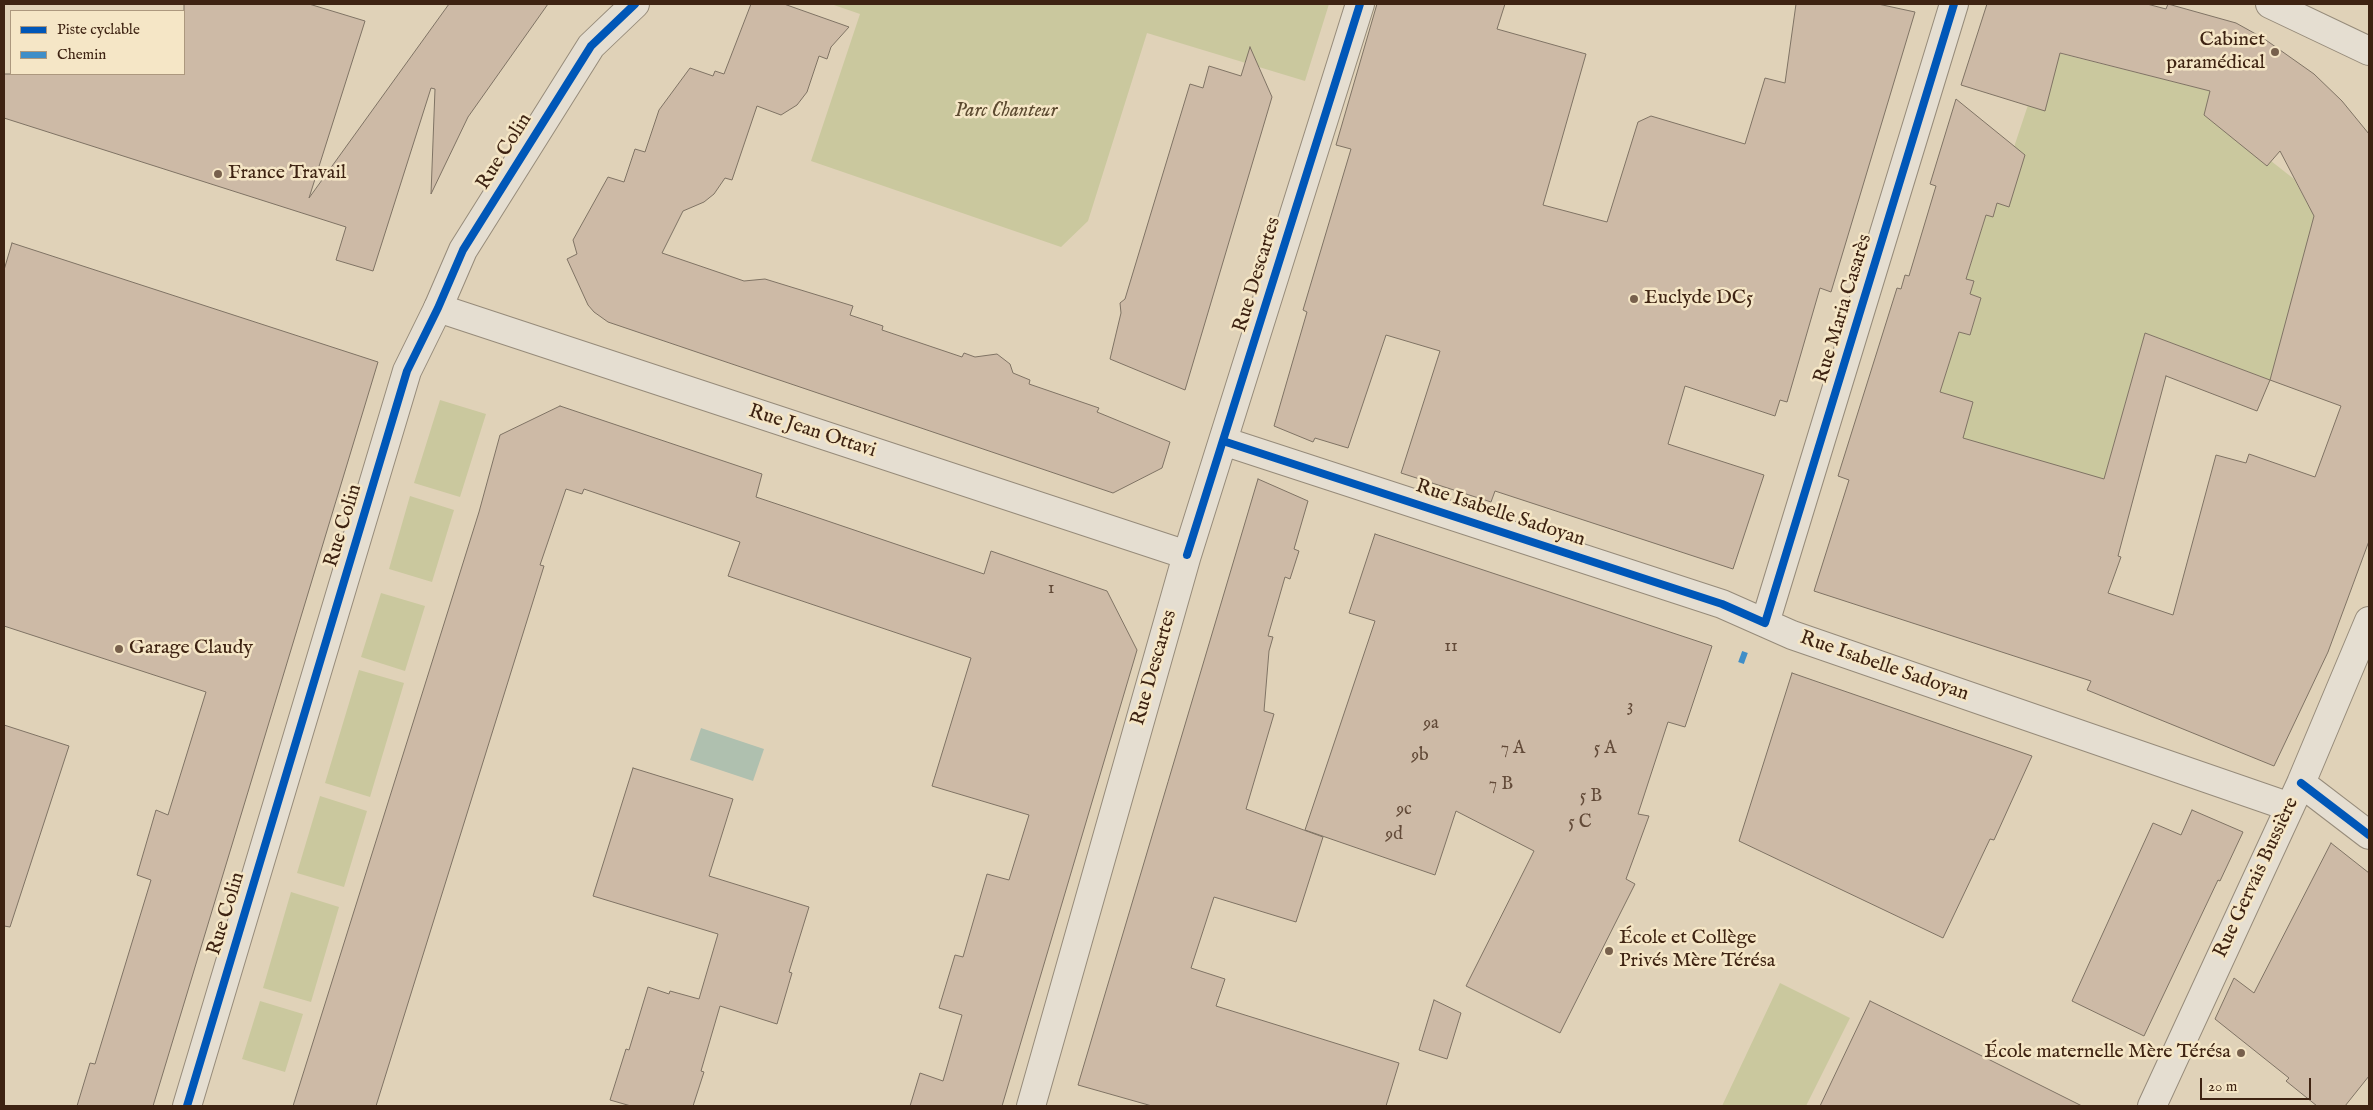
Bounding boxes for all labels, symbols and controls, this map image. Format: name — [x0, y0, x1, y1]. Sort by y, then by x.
legend — [10, 10, 185, 75]
text: Piste cyclable — [57, 20, 140, 39]
place label: Cabinet paramédical — [2166, 29, 2265, 76]
text: Chemin — [57, 45, 106, 64]
marker: Cabinet paramédical — [2269, 46, 2281, 58]
park label: Parc Chanteur — [955, 100, 1057, 124]
street label: Rue Colin — [472, 109, 538, 195]
place label: France Travail — [228, 162, 346, 186]
marker: France Travail — [212, 168, 224, 180]
street label: Rue Descartes — [1229, 215, 1287, 335]
street label: Rue Maria Casarès — [1810, 232, 1878, 386]
place label: Euclyde DC5 — [1644, 287, 1753, 311]
marker: Euclyde DC5 — [1628, 293, 1640, 305]
street label: Rue Jean Ottavi — [745, 400, 879, 464]
street label: Rue Isabelle Sadoyan — [1412, 475, 1588, 553]
street label: Rue Colin — [320, 482, 368, 570]
house number: 1 — [1048, 578, 1054, 600]
street label: Rue Descartes — [1127, 608, 1183, 728]
street label: Rue Isabelle Sadoyan — [1797, 627, 1971, 707]
house number: 11 — [1444, 636, 1458, 658]
place label: Garage Claudy — [129, 637, 253, 661]
marker: Garage Claudy — [113, 643, 125, 655]
house number: 3 — [1627, 696, 1633, 718]
house number: 9a — [1423, 713, 1439, 735]
house number: 7 A — [1501, 738, 1525, 760]
house number: 5 A — [1594, 738, 1616, 760]
house number: 9b — [1411, 745, 1429, 767]
house number: 7 B — [1489, 774, 1513, 796]
house number: 5 B — [1580, 786, 1602, 808]
street label: Rue Gervais Bussière — [2209, 794, 2305, 962]
house number: 9c — [1396, 799, 1412, 821]
house number: 5 C — [1568, 812, 1592, 834]
house number: 9d — [1385, 824, 1403, 846]
street label: Rue Colin — [203, 870, 251, 958]
place label: École et Collège Privés Mère Térésa — [1619, 927, 1775, 974]
marker: École et Collège Privés Mère Térésa — [1603, 945, 1615, 957]
place label: École maternelle Mère Térésa — [1984, 1041, 2231, 1065]
marker: École maternelle Mère Térésa — [2235, 1047, 2247, 1059]
scale bar — [2203, 1068, 2314, 1100]
text: 20 m — [2208, 1077, 2237, 1096]

